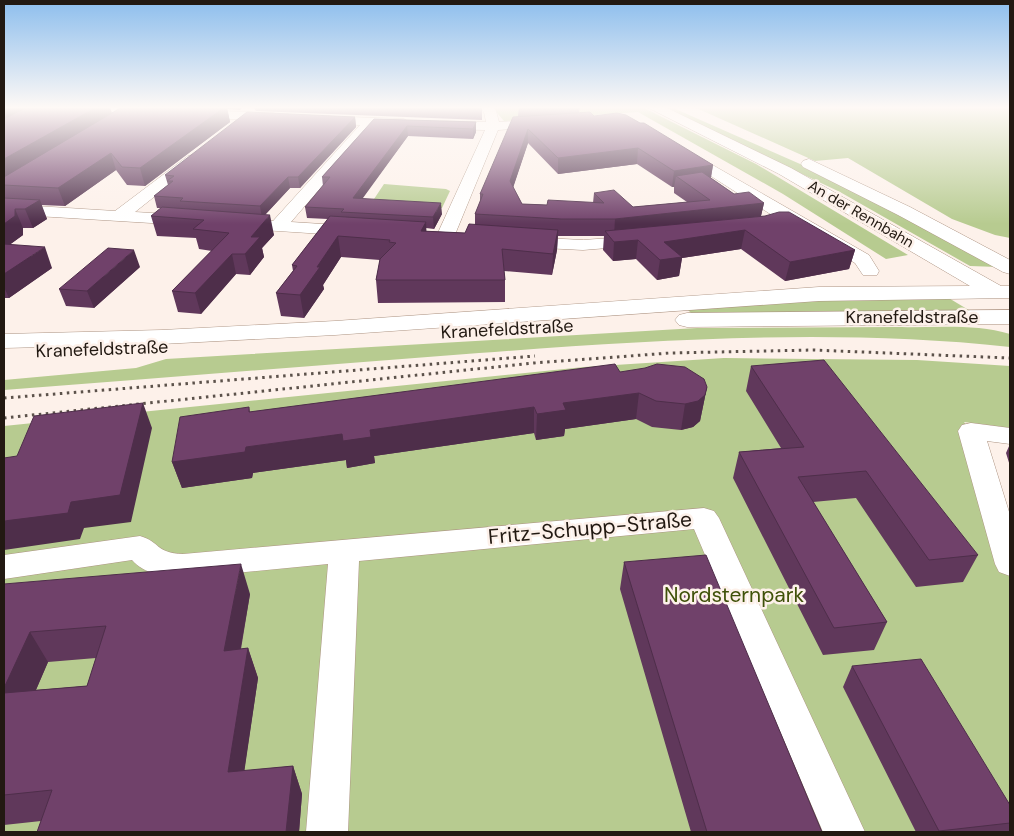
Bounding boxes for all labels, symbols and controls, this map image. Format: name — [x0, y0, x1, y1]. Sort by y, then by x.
street label: An der Rennbahn — [804, 176, 918, 252]
street label: Kranefeldstraße — [846, 305, 978, 329]
street label: Kranefeldstraße — [440, 314, 574, 344]
street label: Kranefeldstraße — [35, 335, 169, 363]
street label: Fritz-Schupp-Straße — [487, 505, 693, 551]
park label: Nordsternpark — [664, 581, 805, 609]

